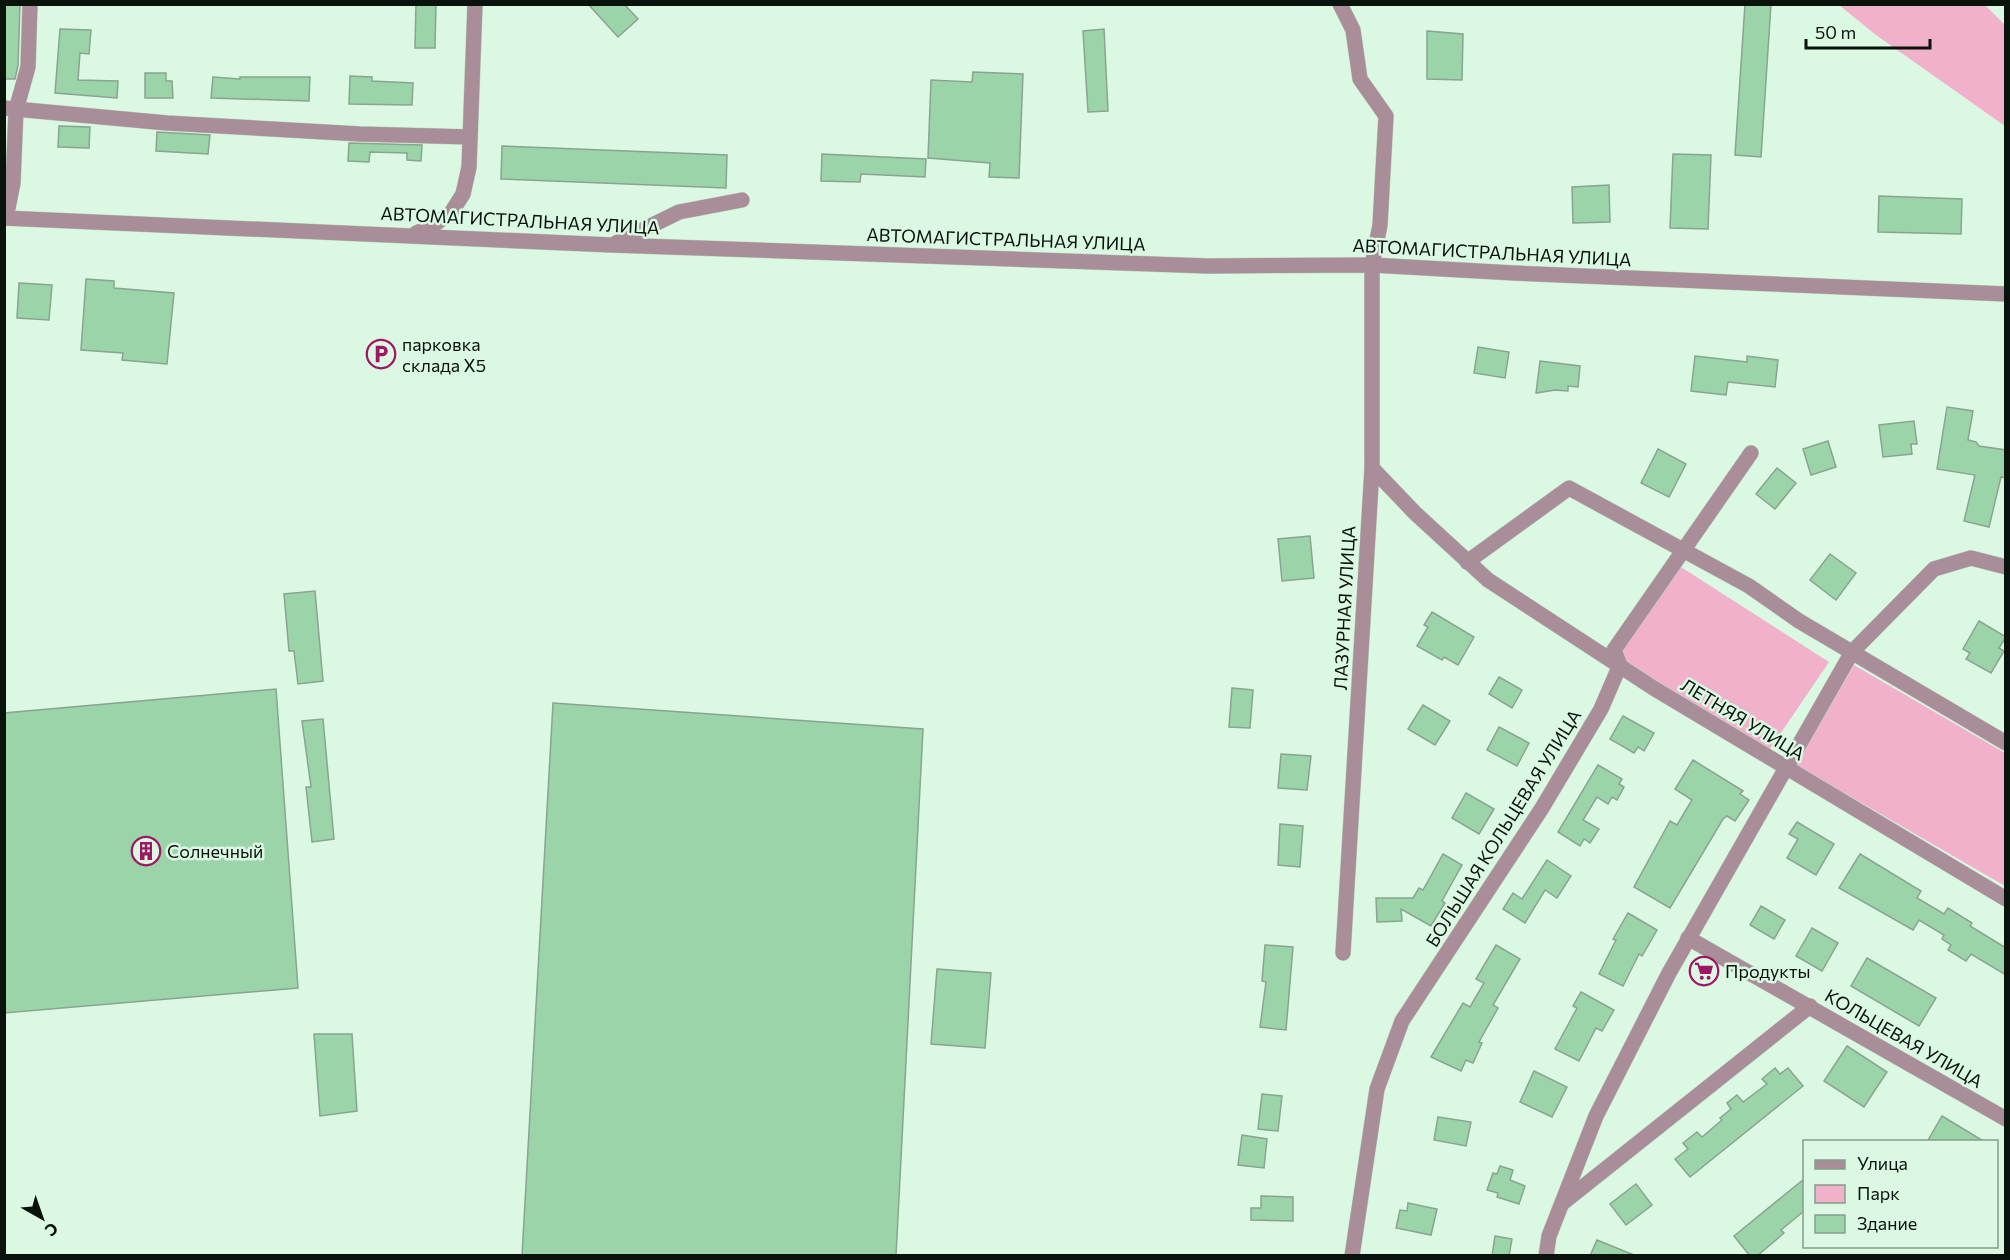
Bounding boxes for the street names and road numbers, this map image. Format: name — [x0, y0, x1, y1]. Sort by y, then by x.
street label: АВТОМАГИСТРАЛЬНАЯ УЛИЦА — [380, 202, 660, 238]
street label: АВТОМАГИСТРАЛЬНАЯ УЛИЦА — [866, 223, 1146, 255]
street label: АВТОМАГИСТРАЛЬНАЯ УЛИЦА — [1352, 234, 1632, 270]
street label: ЛАЗУРНАЯ УЛИЦА — [1329, 525, 1359, 691]
street label: ЛЕТНЯЯ УЛИЦА — [1677, 673, 1809, 765]
street label: БОЛЬШАЯ КОЛЬЦЕВАЯ УЛИЦА — [1421, 705, 1585, 951]
street label: КОЛЬЦЕВАЯ УЛИЦА — [1821, 984, 1987, 1092]

